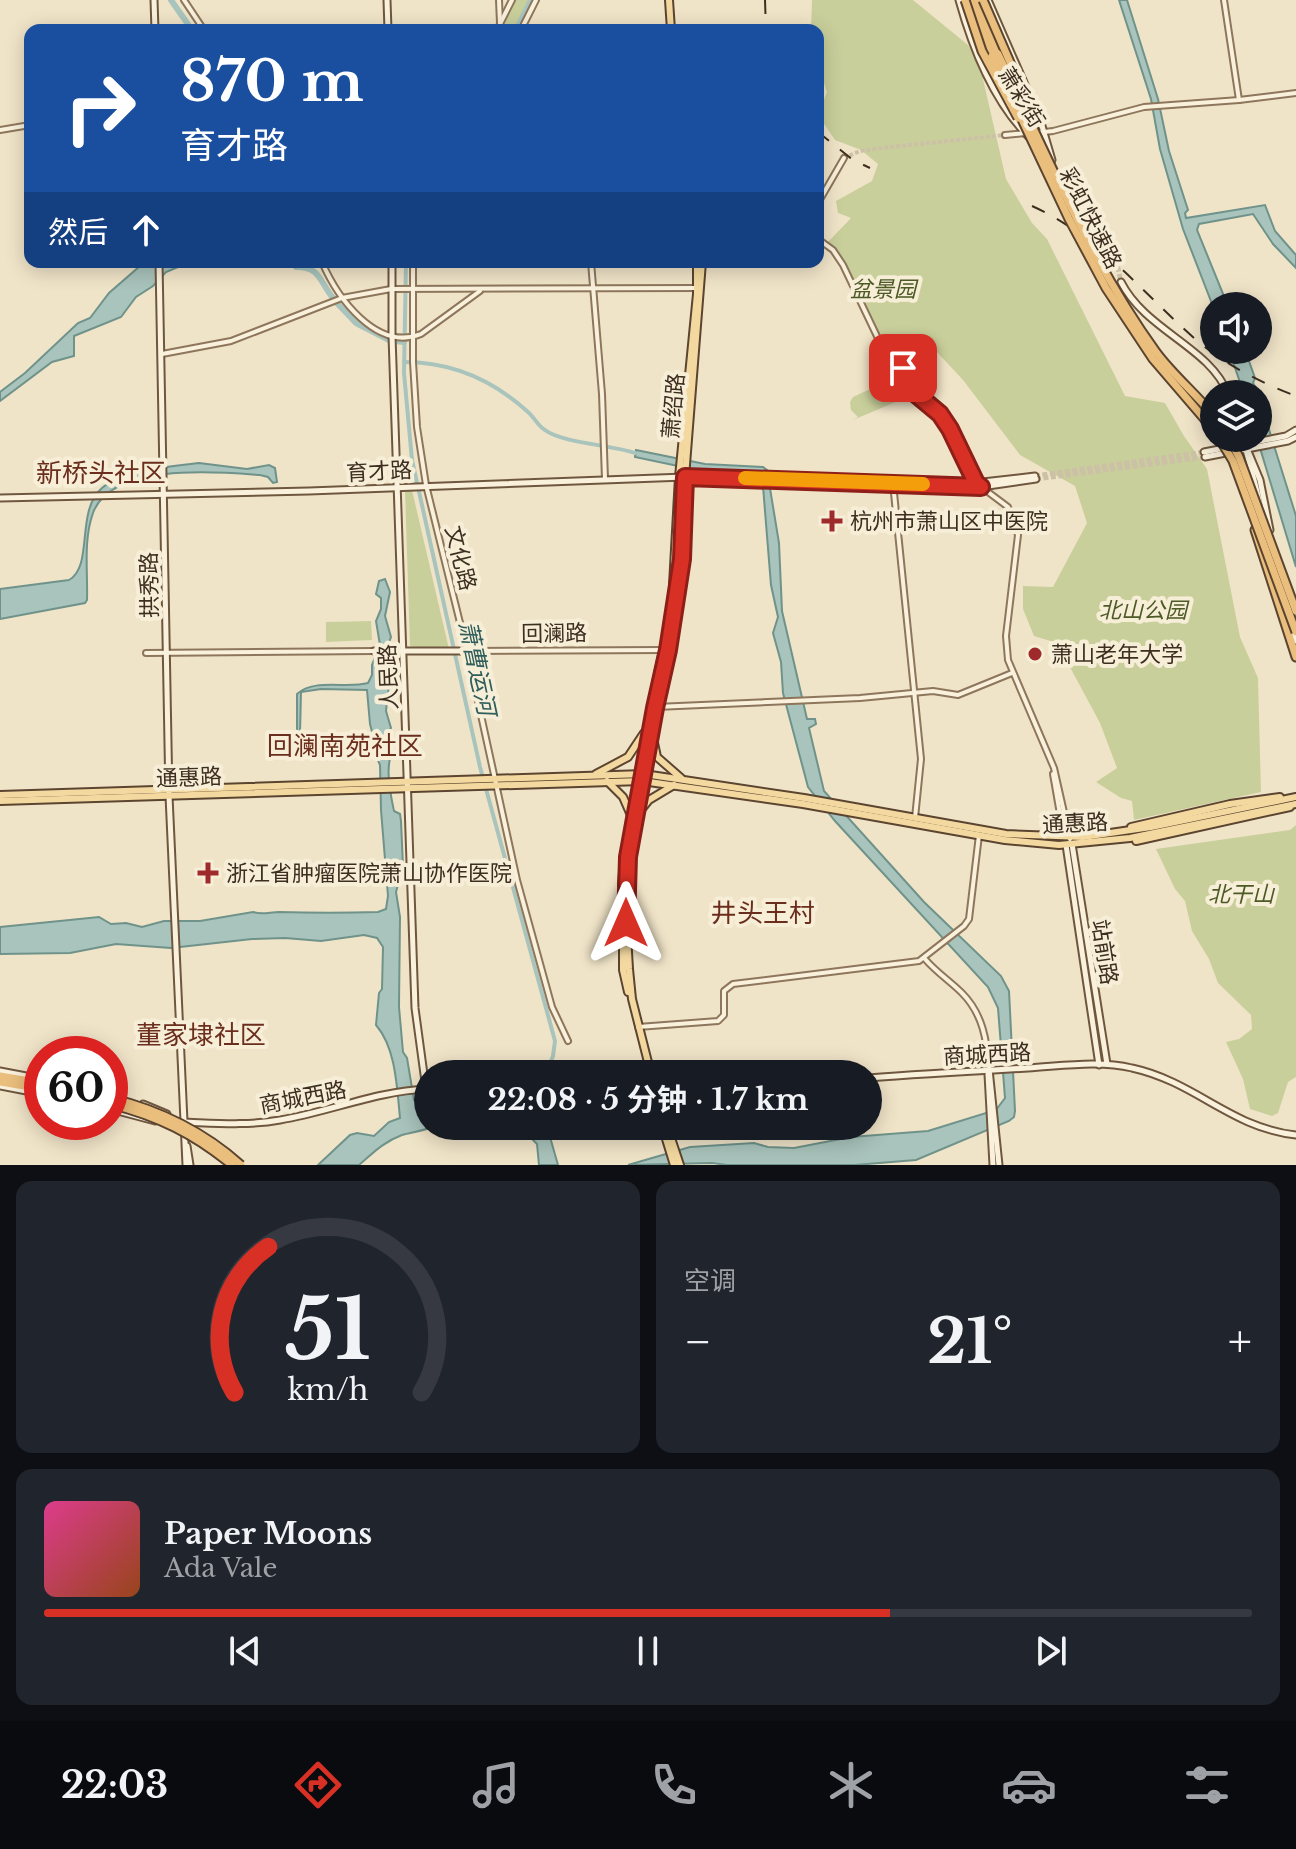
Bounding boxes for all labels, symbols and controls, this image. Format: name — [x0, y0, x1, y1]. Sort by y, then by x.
text: 870 m — [180, 47, 364, 116]
icon: right — [48, 56, 152, 160]
street label: 萧彩街 — [993, 62, 1051, 132]
text: 育才路 — [180, 123, 288, 168]
street label: 彩虹快速路 — [1054, 163, 1128, 273]
icon: ahead — [124, 208, 168, 252]
text: 然后 — [48, 214, 108, 251]
park label: 盆景园 — [850, 276, 919, 303]
map controls — [1200, 292, 1272, 452]
button: sound — [1200, 292, 1272, 364]
pin — [869, 334, 937, 402]
icon: arrive — [881, 346, 925, 390]
street label: 萧绍路 — [657, 372, 690, 440]
button: layers — [1200, 380, 1272, 452]
street label: 育才路 — [345, 456, 413, 487]
district label: 新桥头社区 — [36, 457, 166, 489]
place label: 杭州市萧山区中医院 — [850, 508, 1048, 535]
marker: 杭州市萧山区中医院 — [821, 510, 843, 532]
street label: 文化路 — [439, 523, 482, 593]
street label: 拱秀路 — [135, 552, 164, 618]
park label: 北山公园 — [1099, 597, 1190, 624]
water label: 萧曹运河 — [453, 618, 502, 722]
street label: 回澜路 — [521, 619, 587, 648]
place label: 萧山老年大学 — [1051, 641, 1183, 668]
street label: 人民路 — [374, 644, 403, 710]
marker: 萧山老年大学 — [1026, 645, 1044, 663]
district label: 回澜南苑社区 — [267, 730, 423, 762]
street label: 通惠路 — [156, 763, 222, 792]
street label: 通惠路 — [1041, 808, 1109, 839]
place label: 浙江省肿瘤医院萧山协作医院 — [226, 860, 512, 887]
marker: 浙江省肿瘤医院萧山协作医院 — [197, 862, 219, 884]
position arrow — [584, 881, 668, 965]
park label: 北干山 — [1208, 881, 1276, 908]
district label: 井头王村 — [711, 897, 815, 929]
street label: 站前路 — [1086, 917, 1123, 987]
district label: 董家埭社区 — [136, 1019, 266, 1051]
speed limit sign: 60 — [24, 1036, 128, 1140]
street label: 商城西路 — [942, 1039, 1032, 1070]
street label: 商城西路 — [257, 1076, 349, 1119]
text: 22:08 · 5 分钟 · 1.7 km — [488, 1081, 808, 1118]
text: 空调 — [684, 1265, 736, 1297]
text: 51 — [285, 1278, 371, 1381]
text: 21° — [927, 1305, 1012, 1379]
text: − — [684, 1314, 712, 1369]
text: + — [1228, 1314, 1252, 1369]
text: km/h — [287, 1372, 369, 1408]
text: Paper Moons — [164, 1515, 372, 1552]
text: Ada Vale — [164, 1552, 277, 1584]
icon: previous — [223, 1629, 267, 1673]
icon: pause — [626, 1629, 670, 1673]
icon: next — [1029, 1629, 1073, 1673]
icon: directions — [290, 1757, 346, 1813]
icon: music — [468, 1757, 524, 1813]
icon: phone — [646, 1757, 702, 1813]
icon: climate — [823, 1757, 879, 1813]
icon: car — [1001, 1757, 1057, 1813]
icon: filters — [1179, 1757, 1235, 1813]
text: 22:03 — [61, 1763, 168, 1808]

